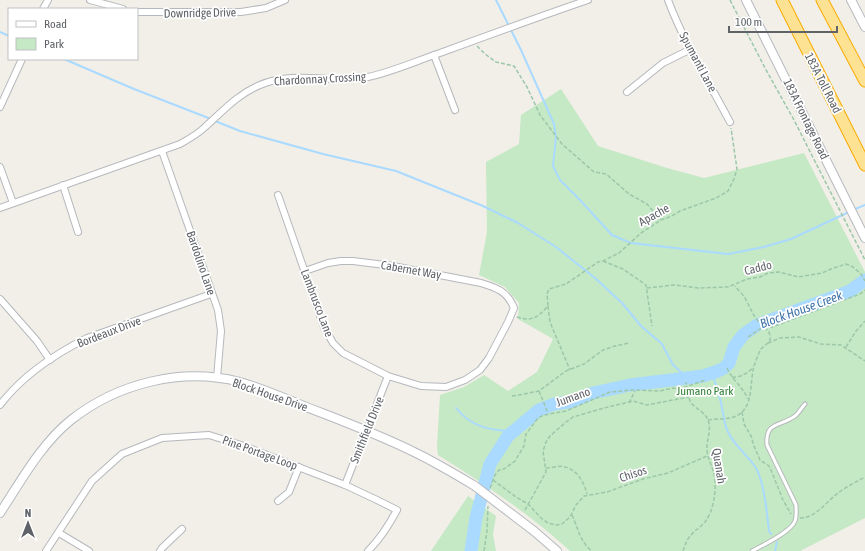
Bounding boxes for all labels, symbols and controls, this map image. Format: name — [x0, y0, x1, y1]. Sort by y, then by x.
street label: Downridge Drive — [164, 5, 236, 21]
legend — [8, 8, 138, 60]
scale bar — [729, 8, 837, 34]
text: 100 m — [735, 15, 762, 29]
text: Road — [44, 17, 67, 31]
street label: Spumanti Lane — [676, 30, 720, 94]
text: Park — [44, 37, 65, 51]
street label: 183A Toll Road — [802, 51, 844, 115]
street label: Chardonnay Crossing — [274, 70, 367, 88]
street label: 183A Frontage Road — [780, 76, 832, 162]
street label: Apache — [636, 201, 672, 229]
street label: Bardolino Lane — [184, 229, 218, 297]
street label: Cabernet Way — [380, 258, 442, 282]
street label: Caddo — [743, 258, 774, 278]
street label: Lambrusco Lane — [298, 267, 336, 339]
water label: Block House Creek — [758, 288, 845, 331]
street label: Bordeaux Drive — [75, 313, 143, 351]
street label: Block House Drive — [230, 376, 310, 414]
street label: Jumano — [554, 384, 592, 410]
park label: Jumano Park — [676, 384, 734, 398]
street label: Smithfield Drive — [347, 394, 387, 466]
street label: Pine Portage Loop — [221, 433, 300, 473]
street label: Quanah — [709, 447, 729, 485]
street label: Chisos — [617, 463, 649, 485]
north arrow — [8, 503, 48, 543]
text: N — [25, 507, 31, 519]

